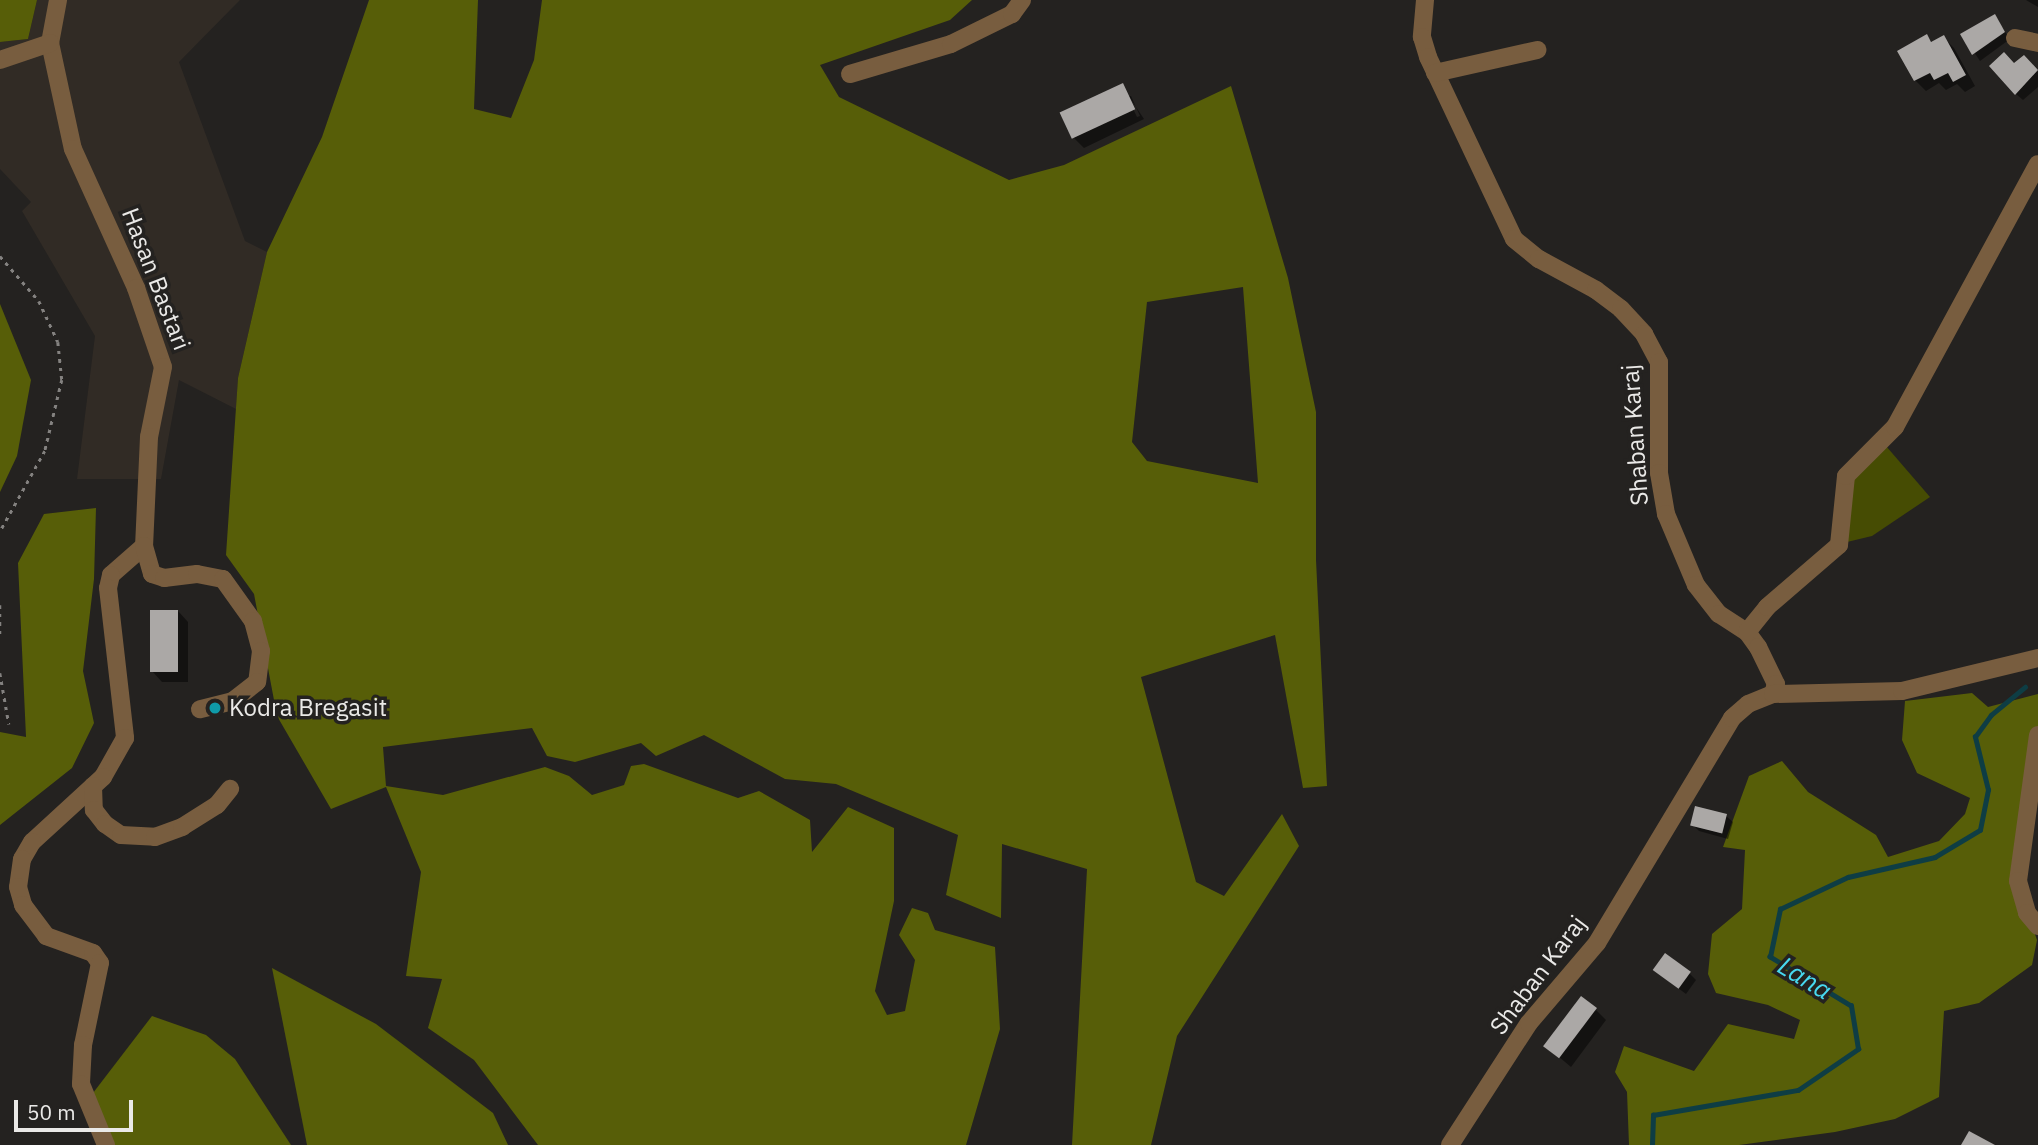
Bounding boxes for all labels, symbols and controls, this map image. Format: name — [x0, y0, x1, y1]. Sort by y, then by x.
street label: Hasan Bastari — [116, 204, 196, 354]
street label: Shaban Karaj — [1616, 363, 1654, 507]
place label: Kodra Bregasit — [229, 694, 387, 722]
marker: Kodra Bregasit — [207, 700, 223, 716]
street label: Shaban Karaj — [1484, 910, 1592, 1040]
water label: Lana — [1772, 950, 1838, 1006]
scale bar — [18, 1086, 136, 1130]
text: 50 m — [27, 1098, 76, 1126]

